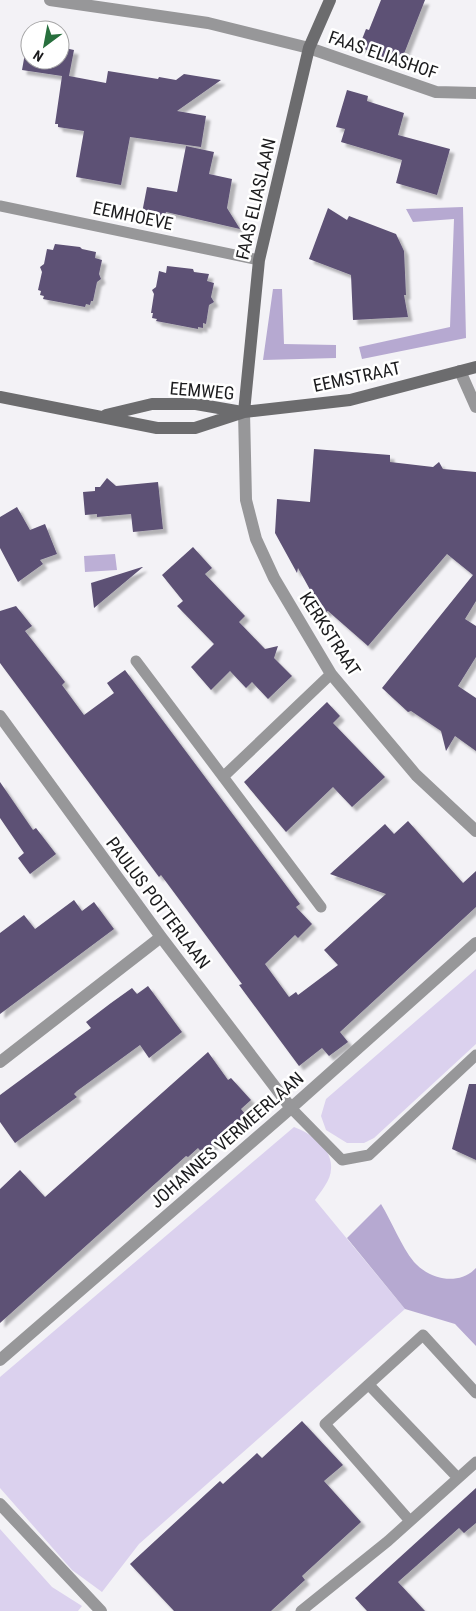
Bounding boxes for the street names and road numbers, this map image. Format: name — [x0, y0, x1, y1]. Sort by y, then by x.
street label: FAAS ELIASHOF — [326, 26, 441, 83]
street label: FAAS ELIASLAAN — [231, 136, 280, 262]
street label: EEMHOEVE — [91, 197, 175, 234]
street label: EEMSTRAAT — [311, 357, 402, 396]
street label: EEMWEG — [169, 377, 235, 404]
street label: KERKSTRAAT — [296, 588, 365, 679]
street label: PAULUS POTTERLAAN — [102, 833, 215, 973]
street label: JOHANNES VERMEERLAAN — [146, 1067, 308, 1212]

